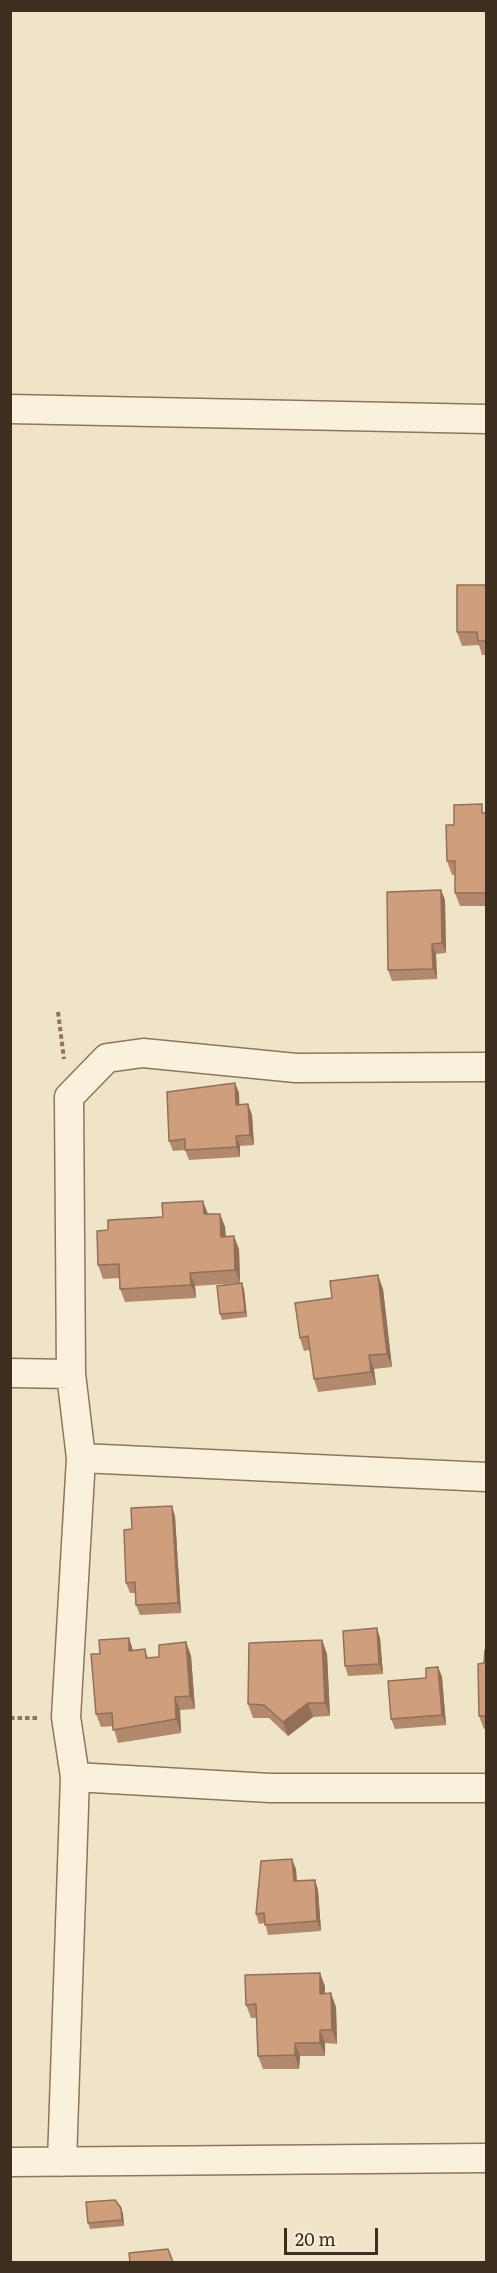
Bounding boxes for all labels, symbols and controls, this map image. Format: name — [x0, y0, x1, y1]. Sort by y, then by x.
scale bar — [287, 2216, 382, 2254]
text: 20 m — [295, 2225, 336, 2252]

